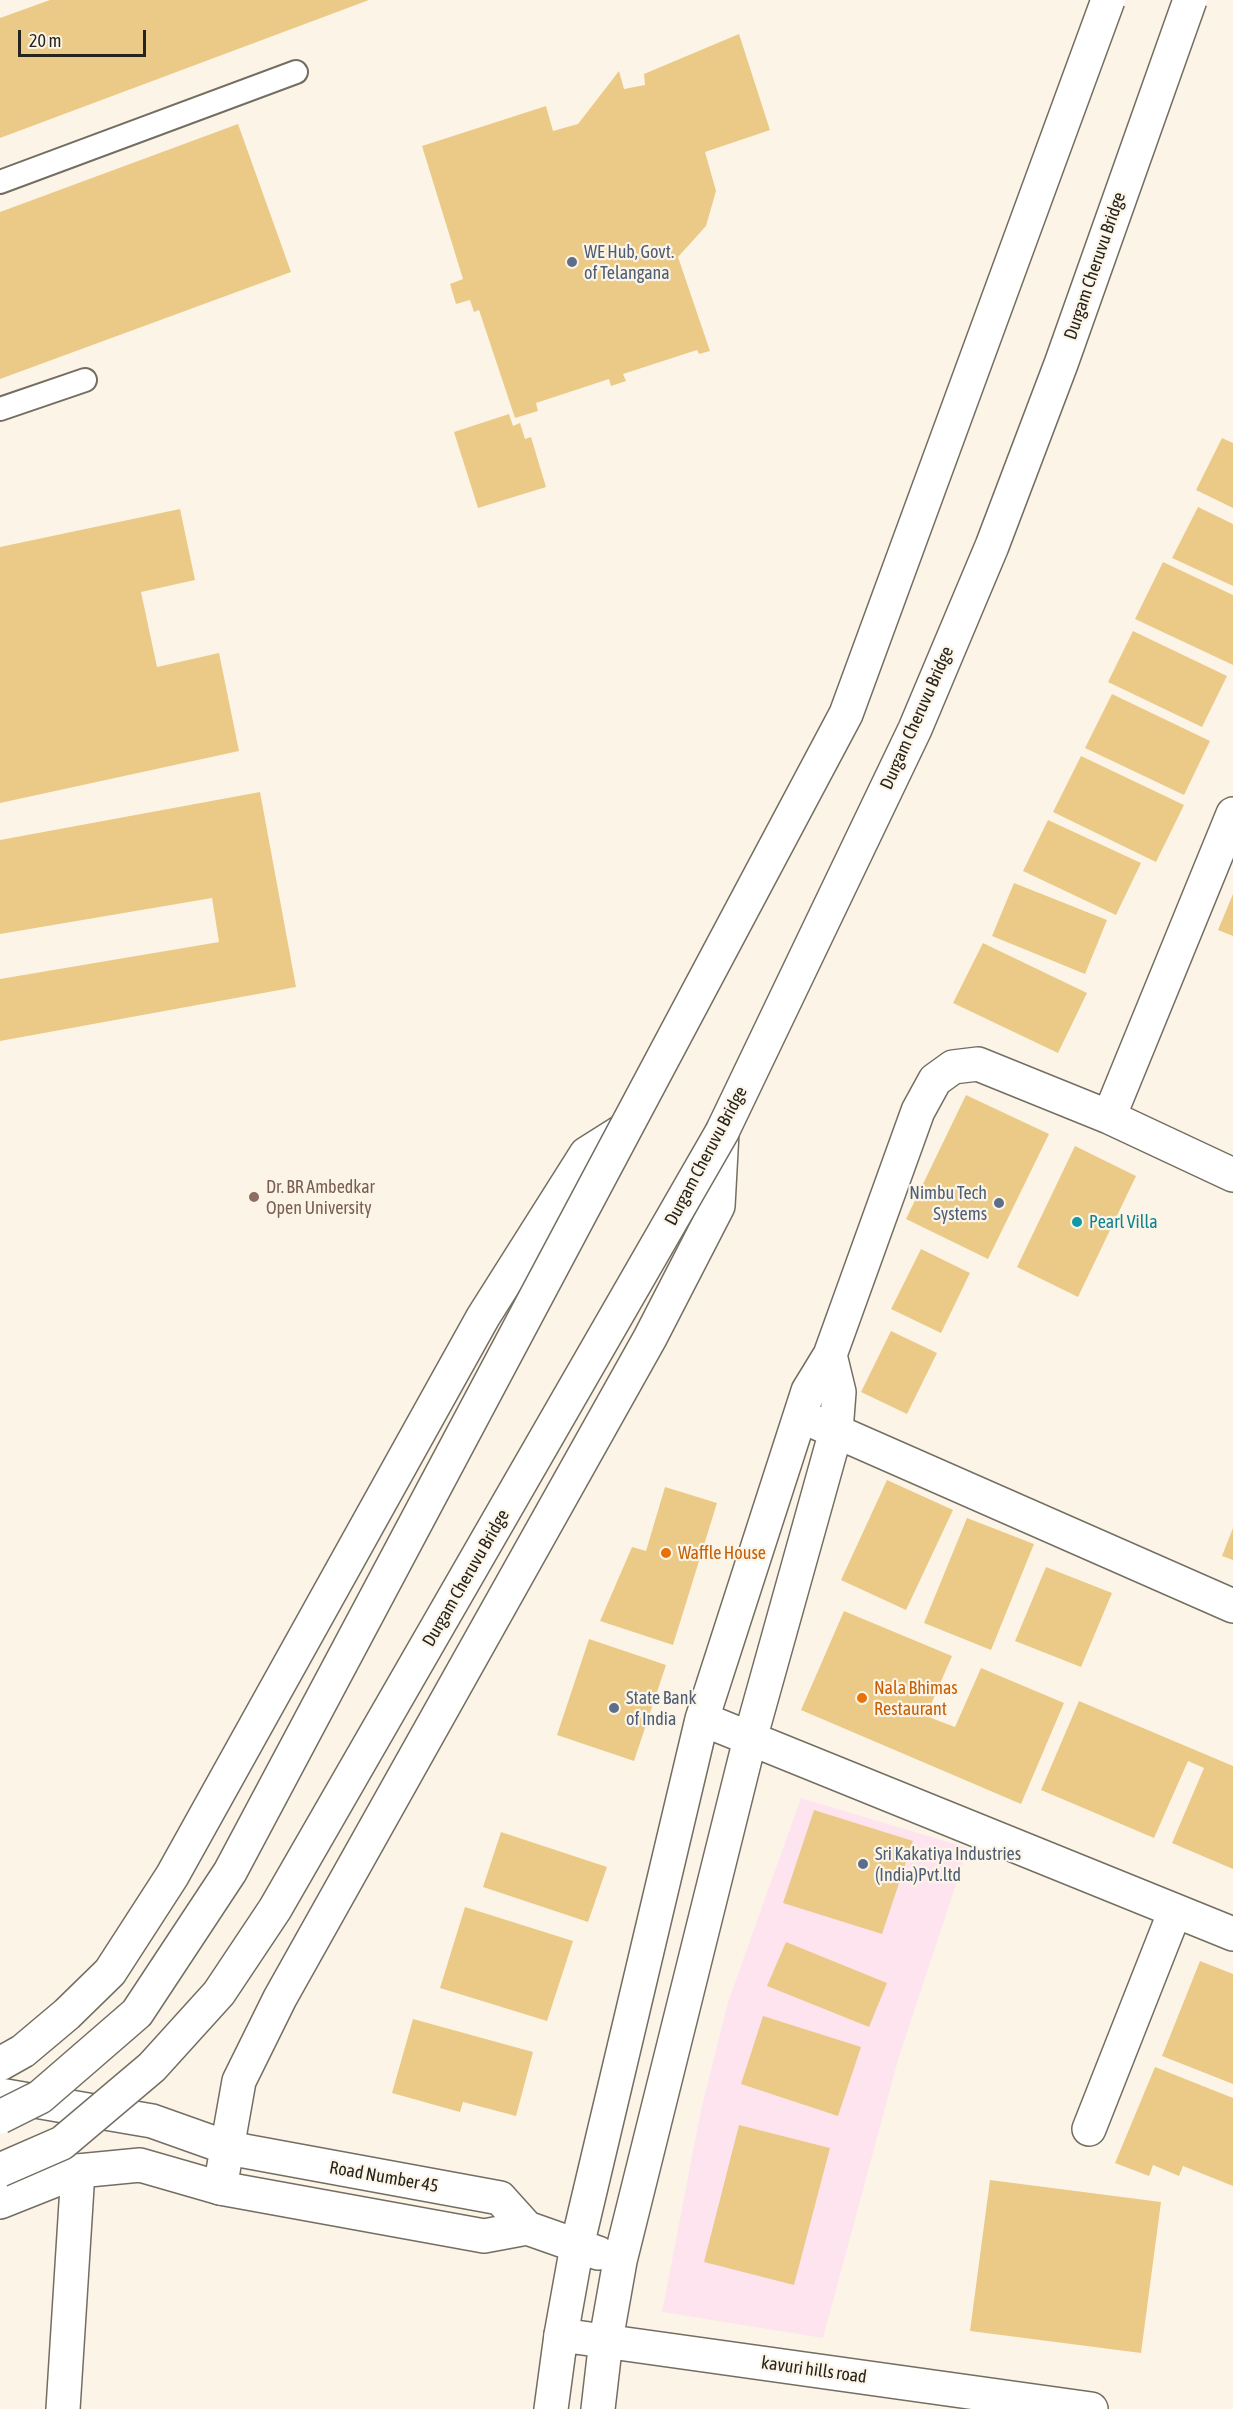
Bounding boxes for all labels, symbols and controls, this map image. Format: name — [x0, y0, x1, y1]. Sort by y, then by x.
scale bar — [21, 18, 148, 56]
text: 20 m — [29, 30, 61, 51]
street label: Durgam Cheruvu Bridge — [1060, 190, 1130, 342]
place label: WE Hub, Govt. of Telangana — [584, 241, 674, 284]
marker: WE Hub, Govt. of Telangana — [565, 255, 579, 269]
street label: Durgam Cheruvu Bridge — [876, 643, 958, 793]
street label: Durgam Cheruvu Bridge — [660, 1083, 752, 1229]
place label: Dr. BR Ambedkar Open University — [266, 1176, 375, 1218]
place label: Nimbu Tech Systems — [909, 1182, 987, 1224]
marker: Dr. BR Ambedkar Open University — [247, 1190, 261, 1204]
marker: Nimbu Tech Systems — [992, 1196, 1006, 1210]
place label: Pearl Villa — [1089, 1211, 1158, 1233]
marker: Pearl Villa — [1070, 1215, 1084, 1229]
street label: Durgam Cheruvu Bridge — [418, 1506, 514, 1650]
place label: Waffle House — [678, 1542, 766, 1564]
marker: Waffle House — [659, 1546, 673, 1560]
place label: Nala Bhimas Restaurant — [874, 1677, 958, 1720]
place label: State Bank of India — [626, 1687, 696, 1730]
marker: Nala Bhimas Restaurant — [855, 1691, 869, 1705]
marker: State Bank of India — [607, 1701, 621, 1715]
place label: Sri Kakatiya Industries (India)Pvt.ltd — [875, 1843, 1021, 1886]
marker: Sri Kakatiya Industries (India)Pvt.ltd — [856, 1857, 870, 1871]
street label: Road Number 45 — [328, 2157, 440, 2197]
street label: kavuri hills road — [760, 2352, 868, 2388]

